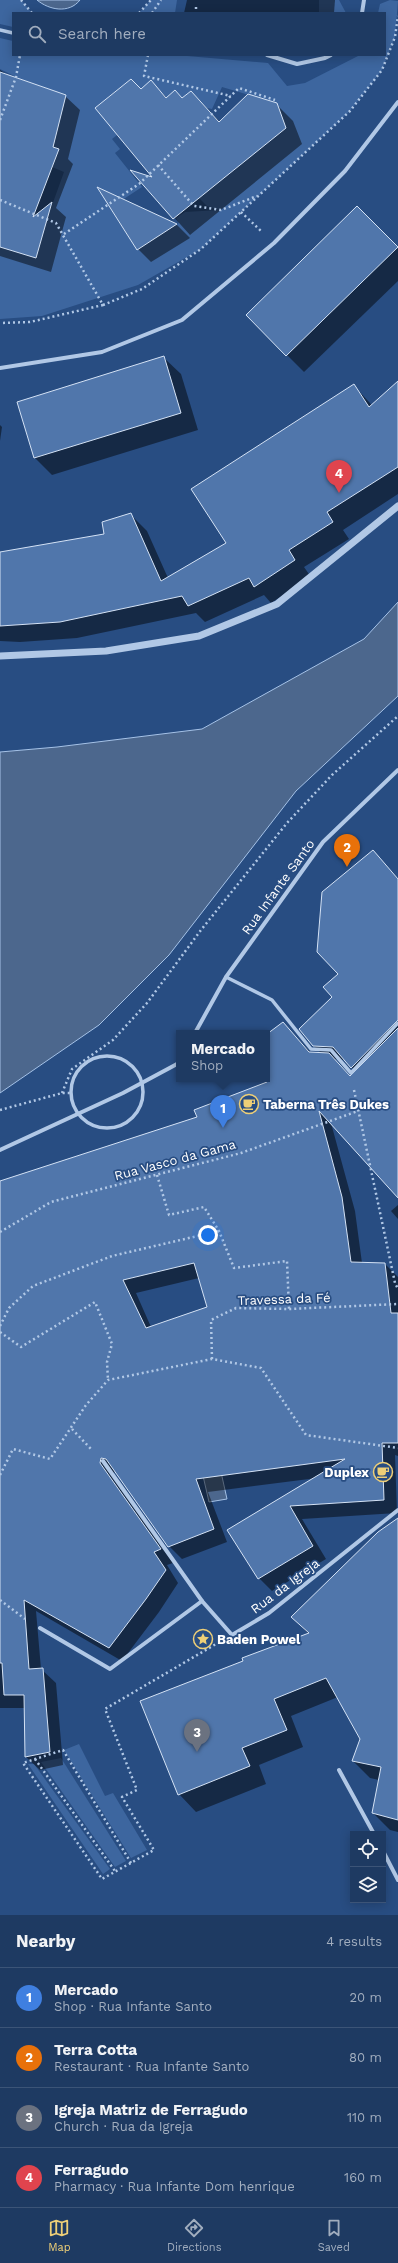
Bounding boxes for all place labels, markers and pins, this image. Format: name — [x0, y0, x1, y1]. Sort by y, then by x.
pin: 4 — [326, 460, 352, 493]
pin: 2 — [334, 834, 360, 867]
cafe icon: Taberna Três Dukes — [238, 1093, 260, 1115]
pin: 1 — [210, 1095, 236, 1128]
place label: Taberna Três Dukes — [263, 1097, 389, 1112]
cafe icon: Duplex — [372, 1461, 394, 1483]
place label: Duplex — [324, 1465, 369, 1480]
place icon: Baden Powel — [192, 1628, 214, 1650]
place label: Baden Powel — [217, 1632, 301, 1647]
pin: 3 — [184, 1719, 210, 1752]

